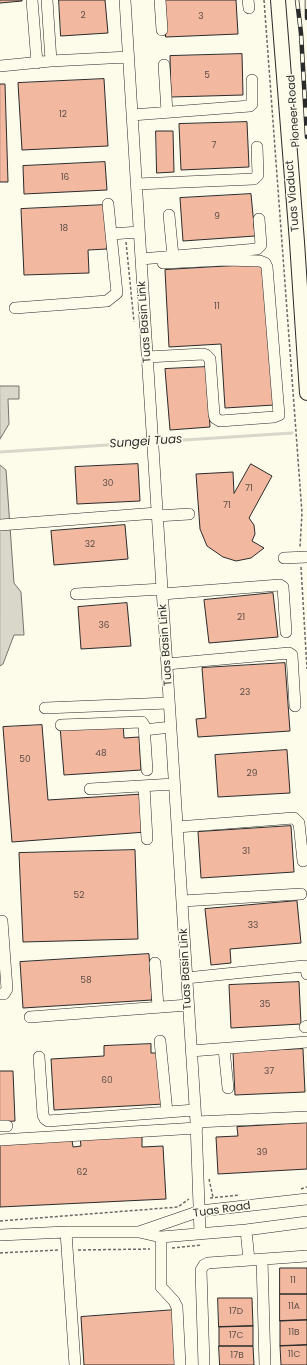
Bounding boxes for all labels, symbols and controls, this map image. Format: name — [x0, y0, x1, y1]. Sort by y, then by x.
house number: 2 — [80, 11, 86, 21]
house number: 3 — [198, 12, 204, 22]
house number: 5 — [204, 71, 210, 81]
street label: Pioneer Road — [285, 74, 303, 148]
house number: 12 — [59, 110, 67, 120]
house number: 7 — [212, 141, 216, 151]
street label: Tuas Viaduct — [283, 160, 303, 232]
house number: 16 — [61, 173, 69, 183]
house number: 9 — [214, 212, 220, 222]
house number: 18 — [60, 224, 68, 234]
street label: Tuas Basin Link — [136, 281, 154, 363]
house number: 11 — [214, 302, 220, 312]
water label: Sungei Tuas — [109, 432, 183, 452]
house number: 30 — [103, 479, 113, 489]
house number: 71 — [245, 484, 253, 494]
house number: 71 — [223, 501, 231, 511]
house number: 32 — [85, 540, 95, 550]
street label: Tuas Basin Link — [157, 604, 175, 686]
house number: 21 — [237, 613, 245, 623]
house number: 36 — [98, 621, 110, 631]
house number: 23 — [240, 688, 250, 698]
house number: 48 — [95, 749, 107, 759]
house number: 50 — [19, 755, 31, 765]
house number: 29 — [247, 769, 257, 779]
house number: 31 — [242, 847, 250, 857]
house number: 52 — [74, 891, 84, 901]
house number: 33 — [248, 921, 258, 931]
street label: Tuas Basin Link — [177, 928, 195, 1010]
house number: 58 — [80, 976, 92, 986]
house number: 35 — [260, 1000, 270, 1010]
house number: 37 — [264, 1067, 274, 1077]
house number: 60 — [101, 1076, 113, 1086]
house number: 39 — [257, 1148, 267, 1158]
house number: 62 — [77, 1168, 87, 1178]
street label: Tuas Road — [193, 1199, 251, 1221]
house number: 11 — [290, 1276, 296, 1286]
house number: 11A — [288, 1302, 300, 1312]
house number: 17D — [229, 1307, 243, 1317]
house number: 11B — [288, 1328, 300, 1338]
house number: 17C — [229, 1331, 243, 1341]
house number: 11C — [288, 1350, 300, 1360]
house number: 17B — [230, 1351, 244, 1361]

